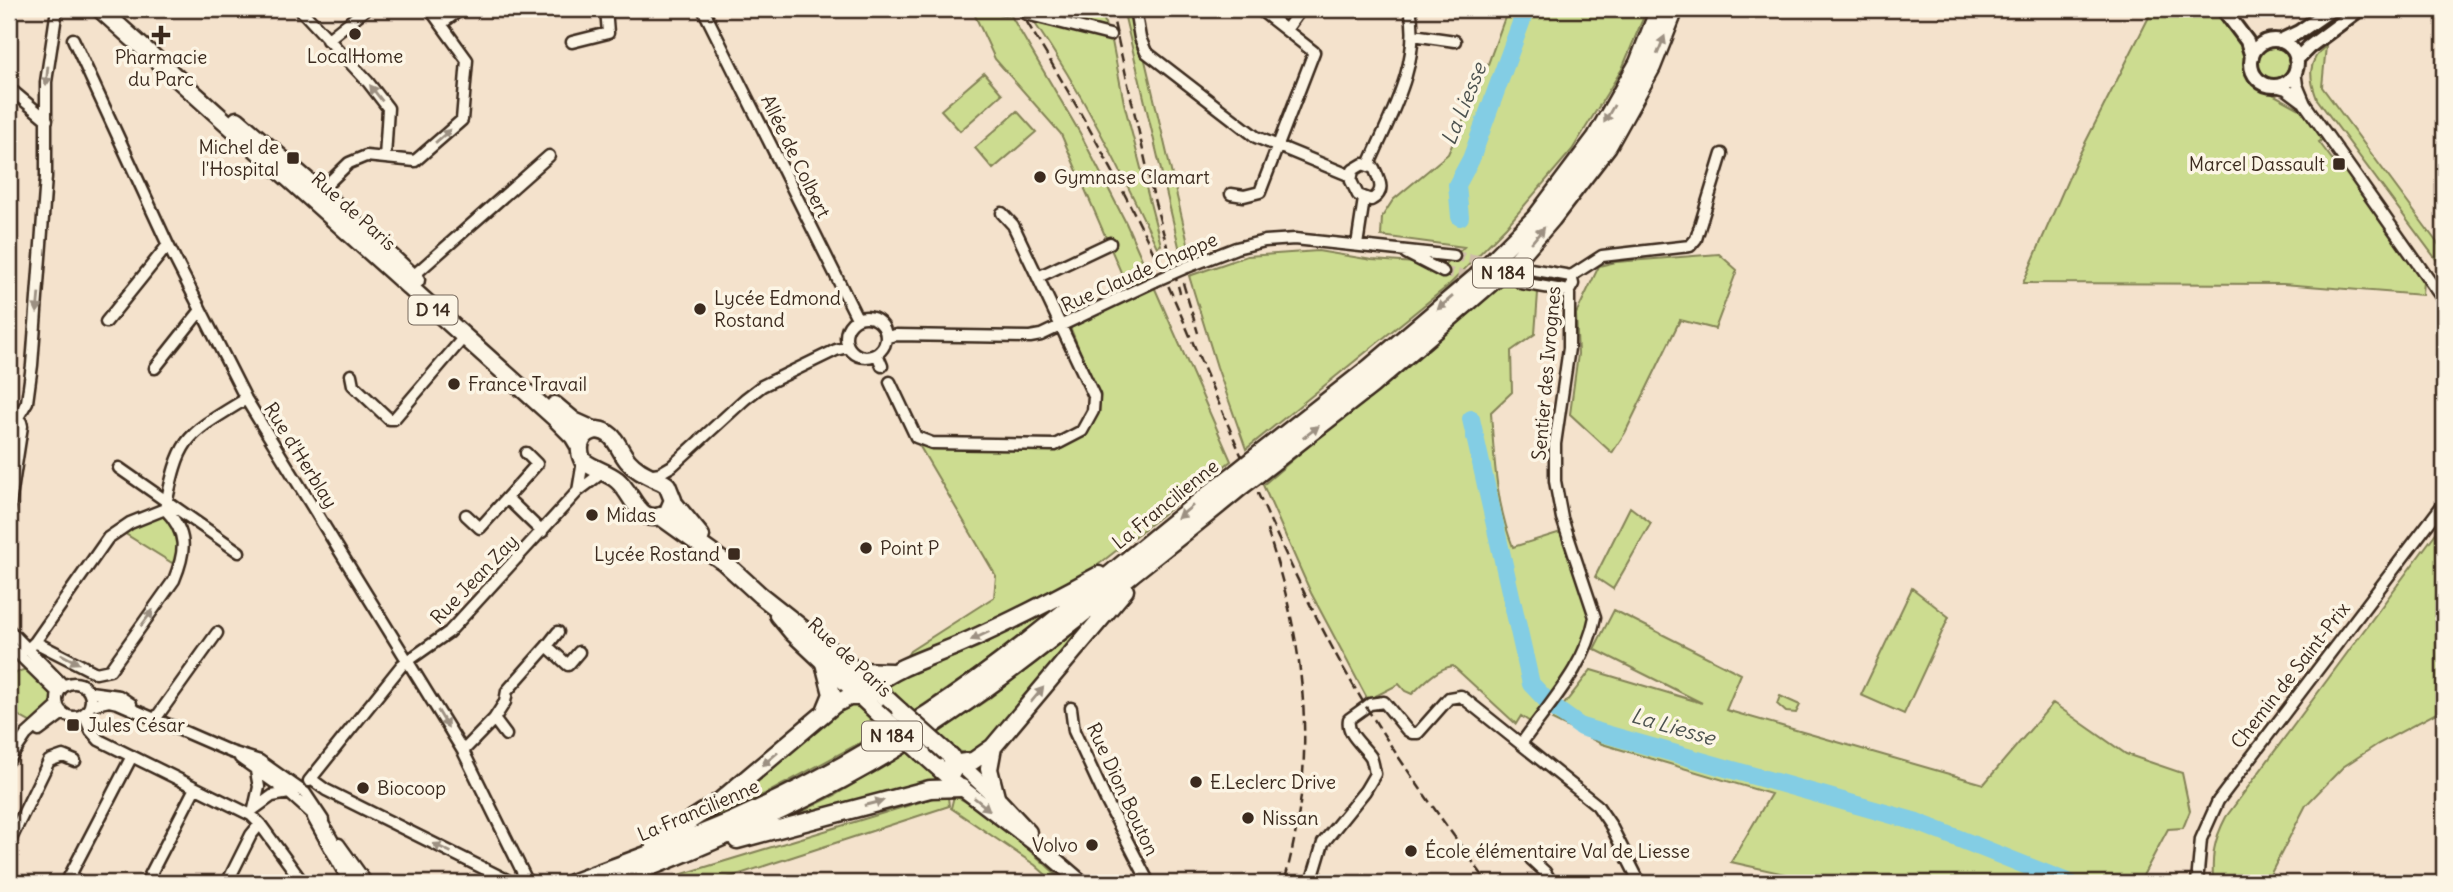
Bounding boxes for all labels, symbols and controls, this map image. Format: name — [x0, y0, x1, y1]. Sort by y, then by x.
marker: LocalHome — [347, 26, 363, 42]
marker: Pharmacie du Parc — [153, 27, 169, 43]
one-way arrow — [1655, 34, 1666, 55]
place label: LocalHome — [307, 44, 403, 68]
place label: Pharmacie du Parc — [115, 45, 207, 91]
water label: La Liesse — [1435, 57, 1493, 149]
one-way arrow — [41, 65, 52, 87]
one-way arrow — [369, 85, 384, 103]
street label: Allée de Colbert — [756, 91, 836, 221]
one-way arrow — [1603, 105, 1615, 124]
one-way arrow — [435, 129, 452, 144]
place label: Michel de l'Hospital — [198, 135, 279, 181]
marker: Michel de l'Hospital — [285, 150, 301, 166]
place label: Marcel Dassault — [2189, 152, 2325, 176]
marker: Marcel Dassault — [2331, 156, 2347, 172]
place label: Gymnase Clamart — [1054, 165, 1210, 189]
street label: Rue de Paris — [307, 167, 401, 255]
marker: Gymnase Clamart — [1032, 169, 1048, 185]
one-way arrow — [1530, 226, 1546, 244]
street label: Rue Claude Chappe — [1057, 227, 1221, 317]
road number: N 184 — [1473, 258, 1533, 288]
street label: Sentier des Ivrognes — [1526, 285, 1566, 461]
place label: Lycée Edmond Rostand — [714, 286, 841, 332]
one-way arrow — [32, 292, 43, 314]
one-way arrow — [1436, 295, 1453, 310]
road number: D 14 — [408, 296, 458, 324]
marker: Lycée Edmond Rostand — [692, 301, 708, 317]
place label: France Travail — [468, 372, 587, 396]
marker: France Travail — [446, 376, 462, 392]
street label: Rue d'Herblay — [259, 398, 343, 512]
one-way arrow — [1302, 425, 1320, 440]
street label: La Francilienne — [1107, 454, 1223, 554]
place label: Midas — [606, 503, 656, 527]
one-way arrow — [1176, 505, 1194, 520]
marker: Midas — [584, 507, 600, 523]
street label: Rue Jean Zay — [425, 529, 523, 629]
place label: Point P — [880, 536, 939, 560]
marker: Point P — [858, 540, 874, 556]
place label: Lycée Rostand — [594, 542, 720, 566]
marker: Lycée Rostand — [726, 546, 742, 562]
street label: Chemin de Saint-Prix — [2225, 596, 2355, 753]
one-way arrow — [139, 610, 154, 628]
street label: Rue de Paris — [803, 612, 897, 702]
one-way arrow — [970, 630, 990, 641]
one-way arrow — [60, 654, 80, 665]
one-way arrow — [1029, 686, 1044, 703]
water label: La Liesse — [1628, 702, 1720, 752]
one-way arrow — [437, 709, 450, 728]
place label: Jules César — [87, 713, 185, 737]
marker: Jules César — [65, 717, 81, 733]
street label: Rue Dion Bouton — [1082, 719, 1164, 859]
road number: N 184 — [862, 722, 922, 750]
one-way arrow — [762, 751, 779, 766]
place label: E.Leclerc Drive — [1210, 770, 1336, 794]
street label: La Francilienne — [634, 774, 762, 846]
marker: E.Leclerc Drive — [1188, 774, 1204, 790]
place label: Biocoop — [377, 776, 446, 800]
marker: Biocoop — [355, 780, 371, 796]
one-way arrow — [972, 796, 990, 811]
one-way arrow — [863, 797, 885, 808]
place label: Nissan — [1262, 806, 1318, 830]
marker: Nissan — [1240, 810, 1256, 826]
place label: Volvo — [1032, 833, 1078, 857]
marker: Volvo — [1084, 837, 1100, 853]
place label: École élémentaire Val de Liesse — [1425, 839, 1690, 863]
one-way arrow — [432, 843, 452, 854]
marker: École élémentaire Val de Liesse — [1403, 843, 1419, 859]

